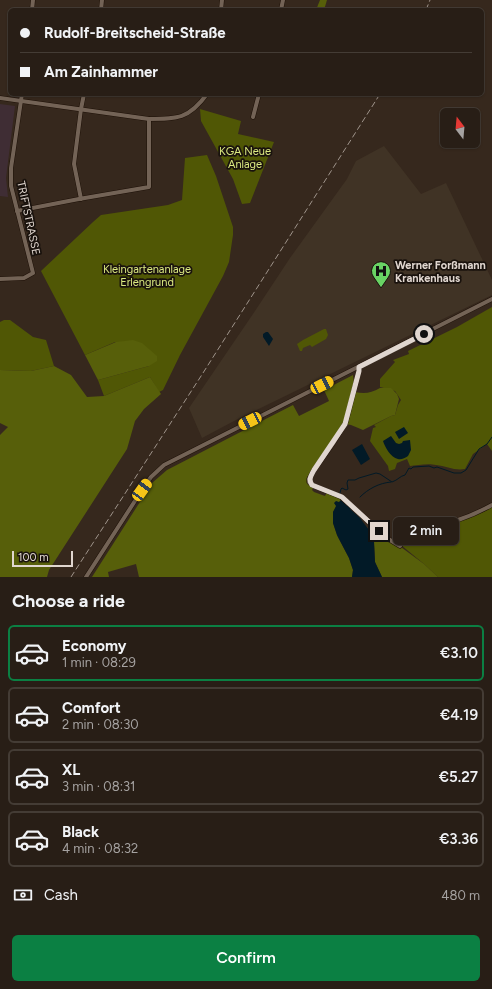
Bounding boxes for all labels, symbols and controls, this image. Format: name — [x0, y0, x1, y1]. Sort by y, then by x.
text: Rudolf-Breitscheid-Straße — [44, 24, 226, 42]
text: Am Zainhammer — [44, 63, 158, 81]
north arrow — [440, 108, 480, 148]
map controls — [440, 108, 480, 148]
park label: KGA Neue Anlage — [219, 145, 271, 171]
street label: TRIFTSTRASSE — [14, 180, 43, 256]
place label: Werner Forßmann Krankenhaus — [395, 259, 486, 285]
hospital icon: Werner Forßmann Krankenhaus — [370, 260, 392, 288]
park label: Kleingartenanlage Erlengrund — [103, 263, 191, 289]
route start — [415, 325, 433, 343]
car — [309, 374, 335, 396]
car — [237, 410, 263, 432]
car — [130, 477, 154, 503]
callout: 2 min — [393, 517, 459, 545]
route end — [370, 522, 388, 540]
text: 2 min — [410, 523, 442, 538]
scale bar — [12, 549, 73, 568]
text: 100 m — [18, 551, 49, 564]
text: Choose a ride — [12, 590, 125, 612]
icon: car — [14, 635, 50, 671]
text: Economy — [62, 637, 127, 655]
text: €3.10 — [440, 644, 478, 662]
text: 1 min · 08:29 — [62, 655, 136, 670]
icon: car — [14, 697, 50, 733]
text: Comfort — [62, 699, 121, 717]
text: €4.19 — [440, 706, 478, 724]
text: 2 min · 08:30 — [62, 717, 139, 732]
icon: car — [14, 759, 50, 795]
text: XL — [62, 761, 80, 779]
text: €5.27 — [439, 768, 478, 786]
text: 3 min · 08:31 — [62, 779, 135, 794]
icon: car — [14, 821, 50, 857]
text: Black — [62, 823, 99, 841]
text: €3.36 — [439, 830, 478, 848]
text: 4 min · 08:32 — [62, 841, 138, 856]
icon: cash — [12, 884, 34, 906]
text: Cash — [44, 886, 78, 904]
text: 480 m — [441, 888, 480, 903]
button: Confirm — [12, 935, 480, 981]

